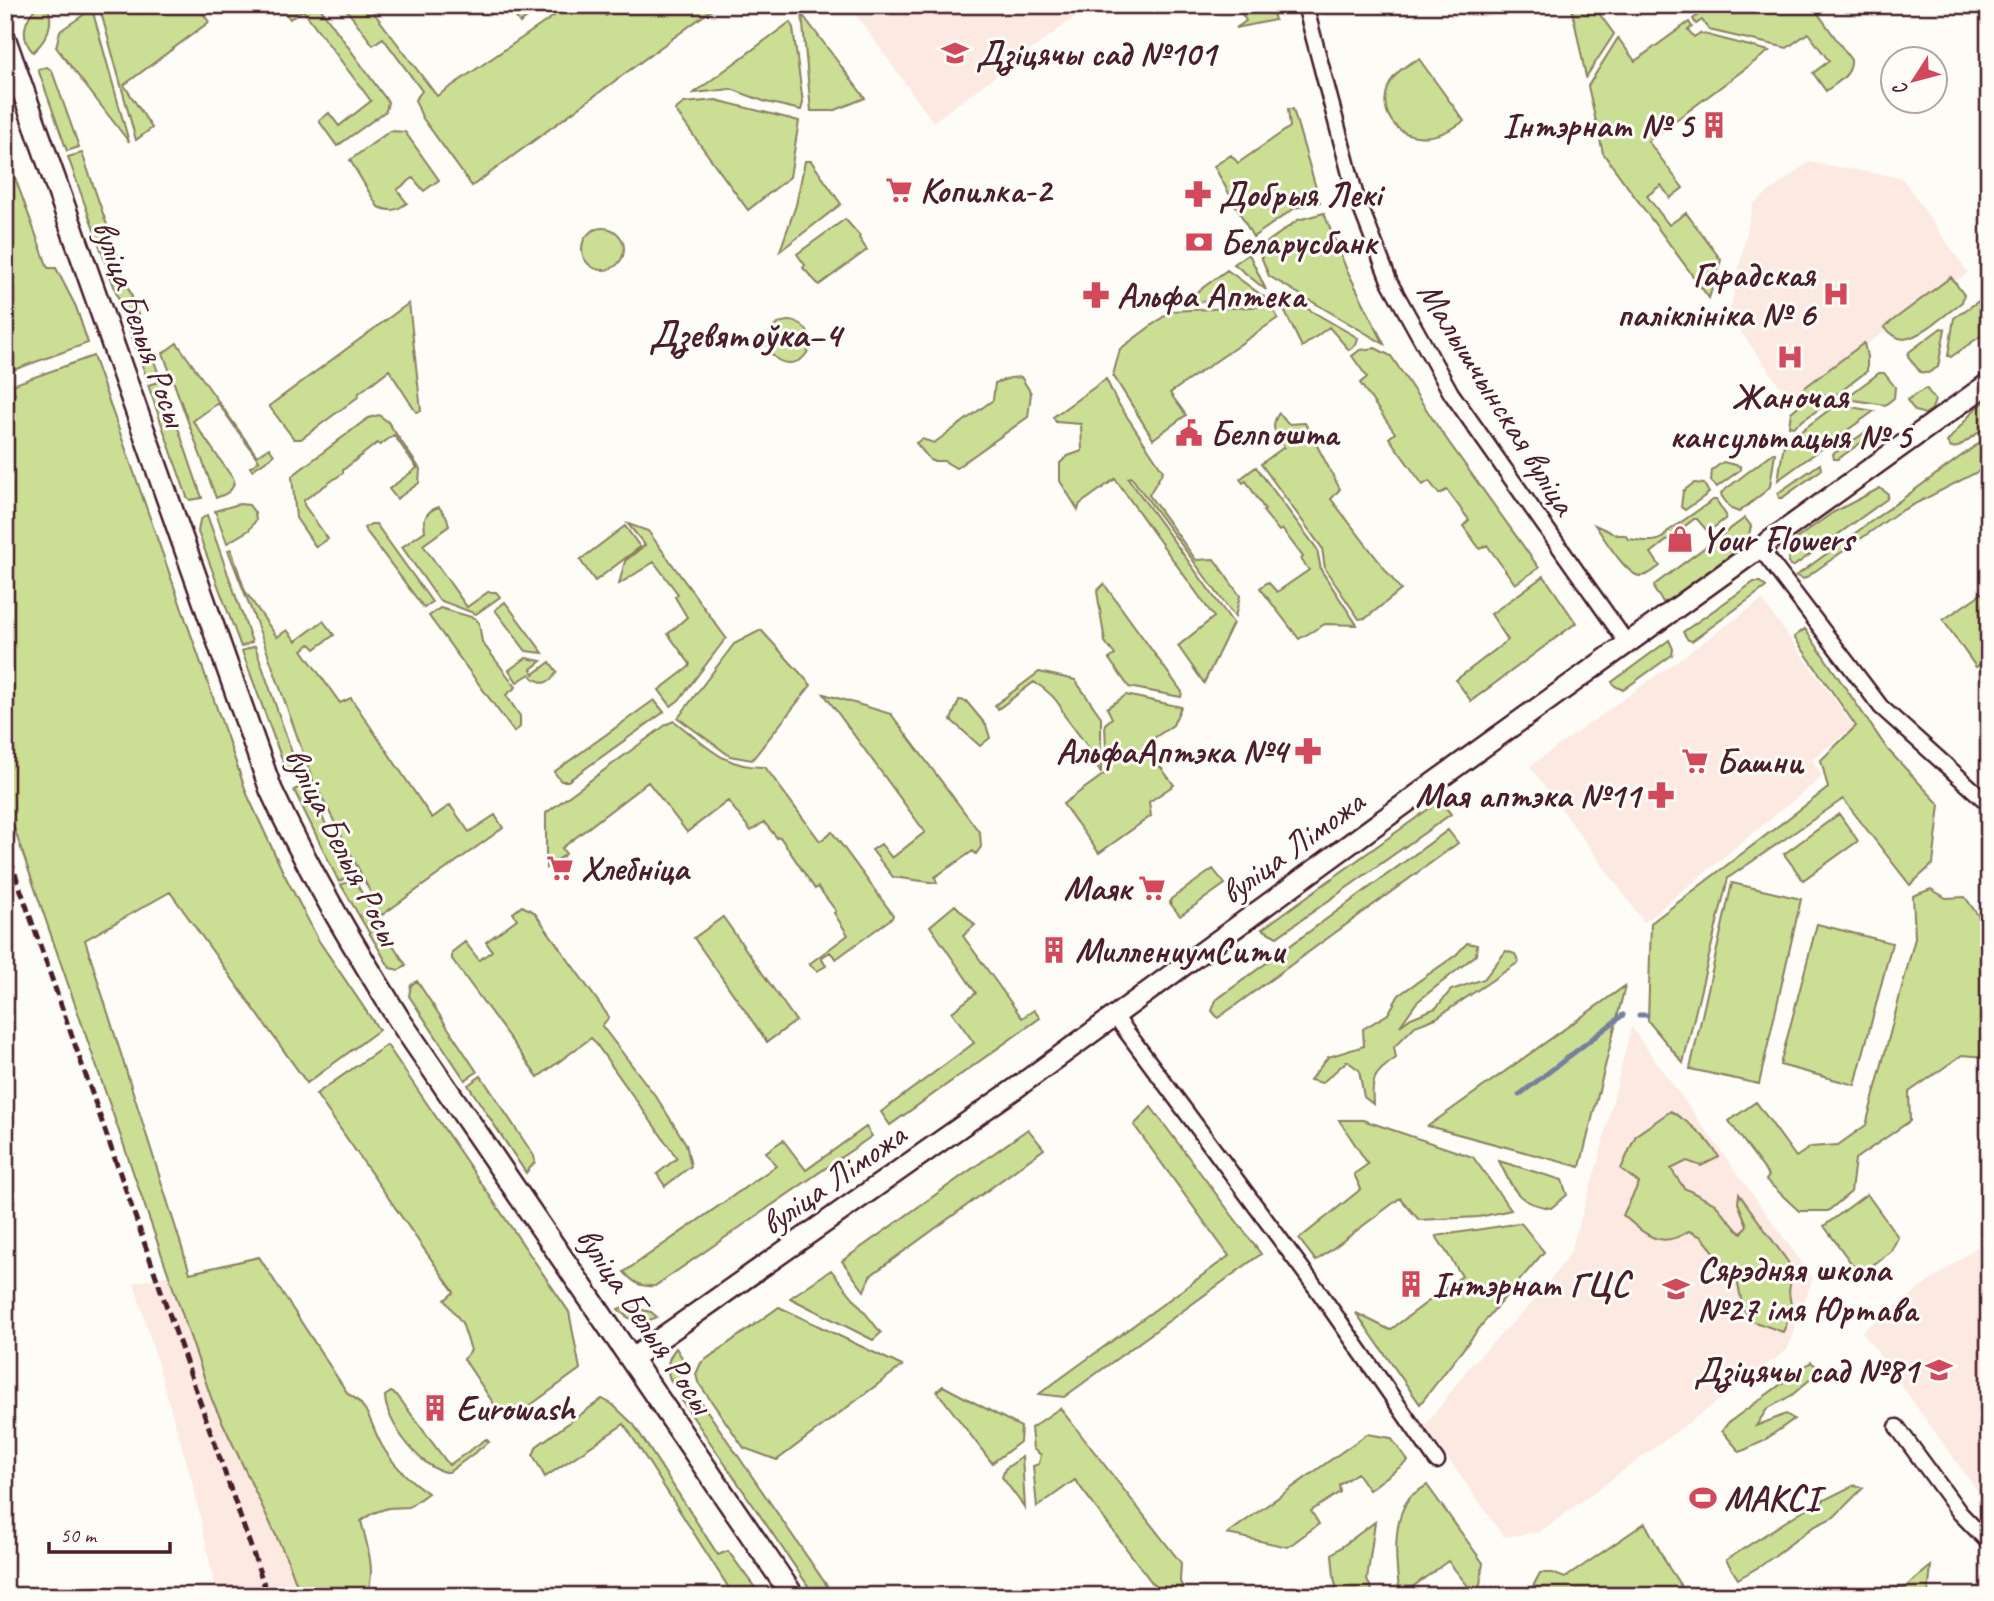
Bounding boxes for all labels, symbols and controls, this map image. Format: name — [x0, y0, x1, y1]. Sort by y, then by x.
place label: Дзіцячы сад №101 — [976, 31, 1219, 76]
school or university icon: Дзіцячы сад №101 — [940, 38, 970, 68]
north arrow — [1878, 46, 1948, 116]
text: С — [1887, 76, 1914, 100]
place label: Інтэрнат № 5 — [1503, 103, 1696, 148]
building icon: Інтэрнат № 5 — [1699, 110, 1729, 140]
place label: Копилка-2 — [920, 168, 1054, 213]
place label: Добрыя Лекі — [1219, 172, 1385, 217]
supermarket icon: Копилка-2 — [884, 175, 914, 205]
pharmacy icon: Добрыя Лекі — [1183, 179, 1213, 209]
street label: вуліца Белыя Росы — [82, 214, 199, 435]
place label: Беларусбанк — [1220, 220, 1379, 265]
bank icon: Беларусбанк — [1184, 227, 1214, 257]
place label: Гарадская паліклініка № 6 — [1617, 252, 1818, 337]
place label: Альфа Аптека — [1117, 273, 1308, 318]
street label: Малышчынская вуліца — [1407, 273, 1588, 525]
hospital icon: Гарадская паліклініка № 6 — [1821, 279, 1851, 309]
pharmacy icon: Альфа Аптека — [1081, 280, 1111, 310]
district label: Дзевятоўка–4 — [649, 311, 845, 359]
hospital icon: Жаночая кансультацыя № 5 — [1775, 342, 1805, 372]
place label: Жаночая кансультацыя № 5 — [1669, 374, 1914, 459]
place label: Белпошта — [1210, 411, 1341, 456]
public building icon: Белпошта — [1174, 418, 1204, 448]
place label: Your Flowers — [1701, 517, 1857, 562]
shop icon: Your Flowers — [1665, 524, 1695, 554]
place label: АльфаАптэка №4 — [1056, 729, 1291, 774]
pharmacy icon: АльфаАптэка №4 — [1293, 736, 1323, 766]
street label: вуліца Белыя Росы — [274, 739, 413, 955]
place label: Башни — [1716, 739, 1805, 784]
supermarket icon: Башни — [1680, 746, 1710, 776]
place label: Мая аптэка №11 — [1415, 773, 1643, 818]
street label: вуліца Ліможа — [1211, 778, 1375, 914]
pharmacy icon: Мая аптэка №11 — [1646, 780, 1676, 810]
place label: Хлебніца — [581, 846, 692, 891]
supermarket icon: Хлебніца — [545, 853, 575, 883]
place label: Маяк — [1064, 866, 1134, 911]
supermarket icon: Маяк — [1137, 873, 1167, 903]
place label: МиллениумСити — [1075, 928, 1287, 973]
building icon: МиллениумСити — [1039, 935, 1069, 965]
street label: вуліца Ліможа — [751, 1111, 916, 1246]
street label: вуліца Белыя Росы — [566, 1218, 726, 1424]
place label: Сярэдняя школа №27 імя Юртава — [1697, 1247, 1920, 1332]
place label: Інтэрнат ГЦС — [1432, 1262, 1633, 1307]
building icon: Інтэрнат ГЦС — [1396, 1269, 1426, 1299]
school or university icon: Сярэдняя школа №27 імя Юртава — [1661, 1274, 1691, 1304]
place label: Дзіцячы сад №81 — [1694, 1348, 1921, 1393]
school or university icon: Дзіцячы сад №81 — [1924, 1355, 1954, 1385]
place label: Eurowash — [456, 1386, 576, 1431]
building icon: Eurowash — [420, 1393, 450, 1423]
place label: МАКСІ — [1724, 1476, 1827, 1521]
sports icon: МАКСІ — [1688, 1483, 1718, 1513]
scale bar — [49, 1510, 170, 1554]
text: 50 m — [60, 1522, 98, 1548]

